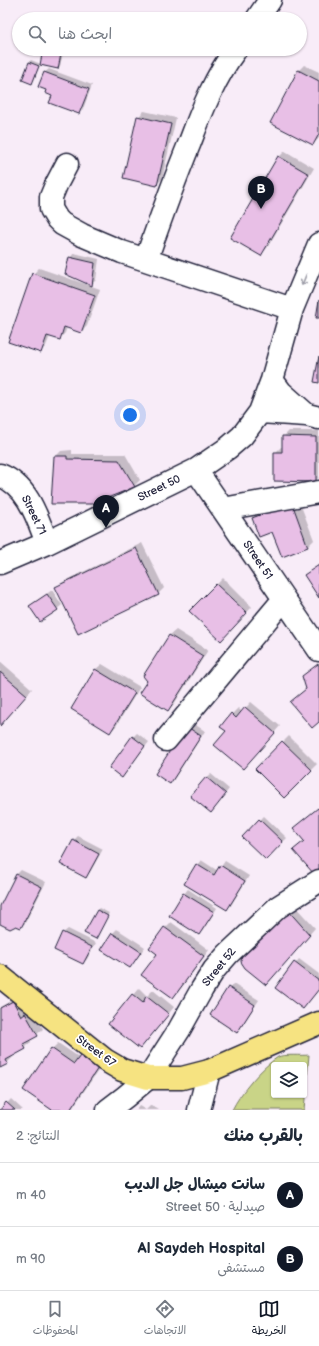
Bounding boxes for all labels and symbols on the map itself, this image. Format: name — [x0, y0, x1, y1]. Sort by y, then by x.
pin: B — [248, 176, 274, 209]
one-way arrow — [300, 274, 308, 286]
your location — [120, 405, 140, 425]
street label: Street 50 — [135, 472, 183, 504]
street label: Street 71 — [19, 493, 49, 537]
pin: A — [93, 495, 119, 528]
street label: Street 51 — [240, 538, 276, 582]
street label: Street 52 — [199, 945, 239, 989]
street label: Street 67 — [74, 1032, 119, 1070]

